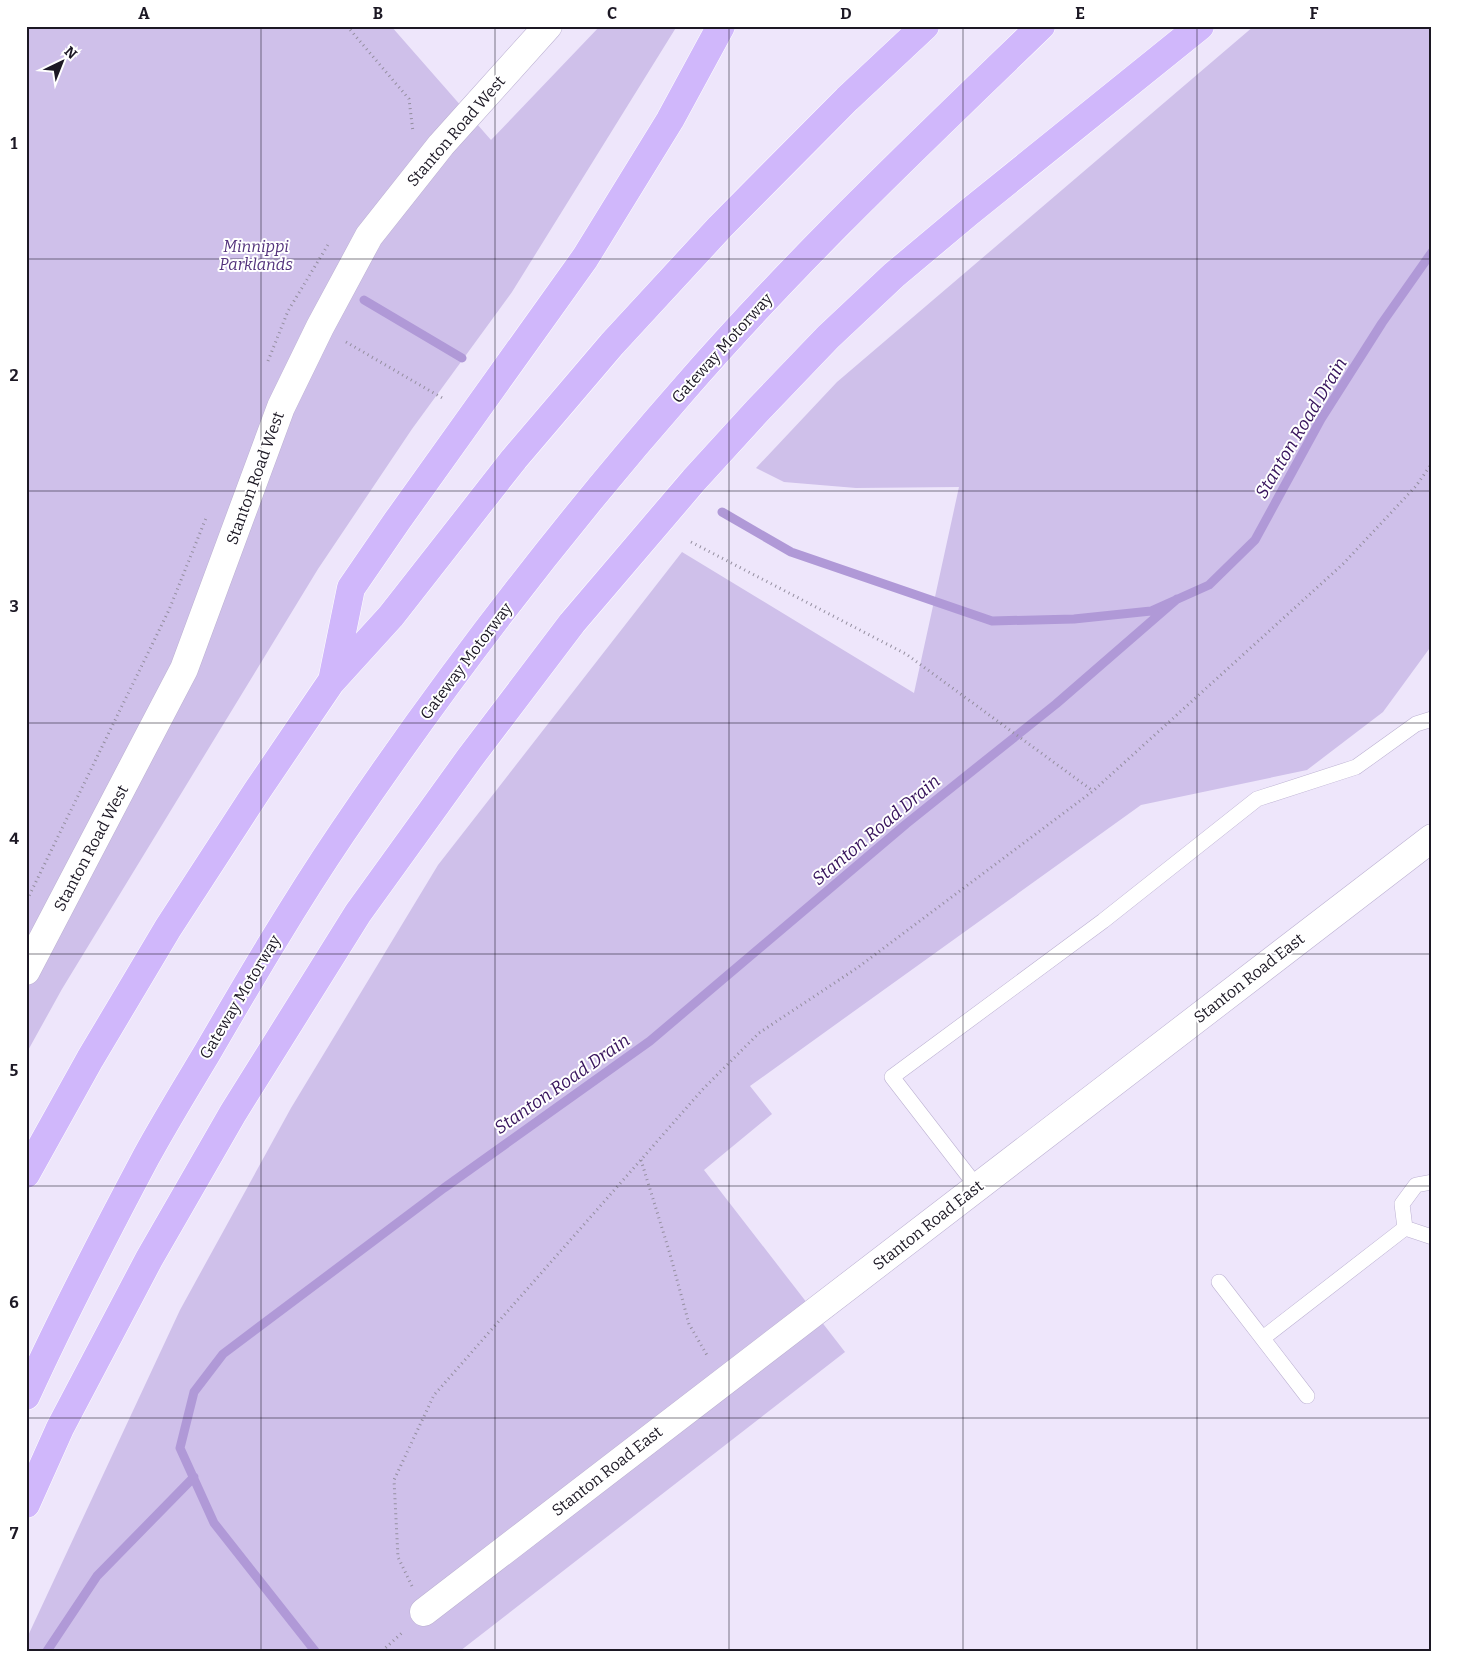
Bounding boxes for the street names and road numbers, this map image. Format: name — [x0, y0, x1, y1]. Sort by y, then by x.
street label: Stanton Road West — [403, 72, 509, 190]
street label: Gateway Motorway — [668, 289, 777, 407]
street label: Stanton Road West — [222, 409, 288, 547]
street label: Gateway Motorway — [416, 598, 516, 723]
street label: Stanton Road West — [50, 781, 132, 914]
street label: Stanton Road East — [1190, 929, 1308, 1027]
street label: Gateway Motorway — [196, 931, 285, 1062]
street label: Stanton Road East — [869, 1176, 987, 1274]
street label: Stanton Road East — [548, 1422, 666, 1520]

